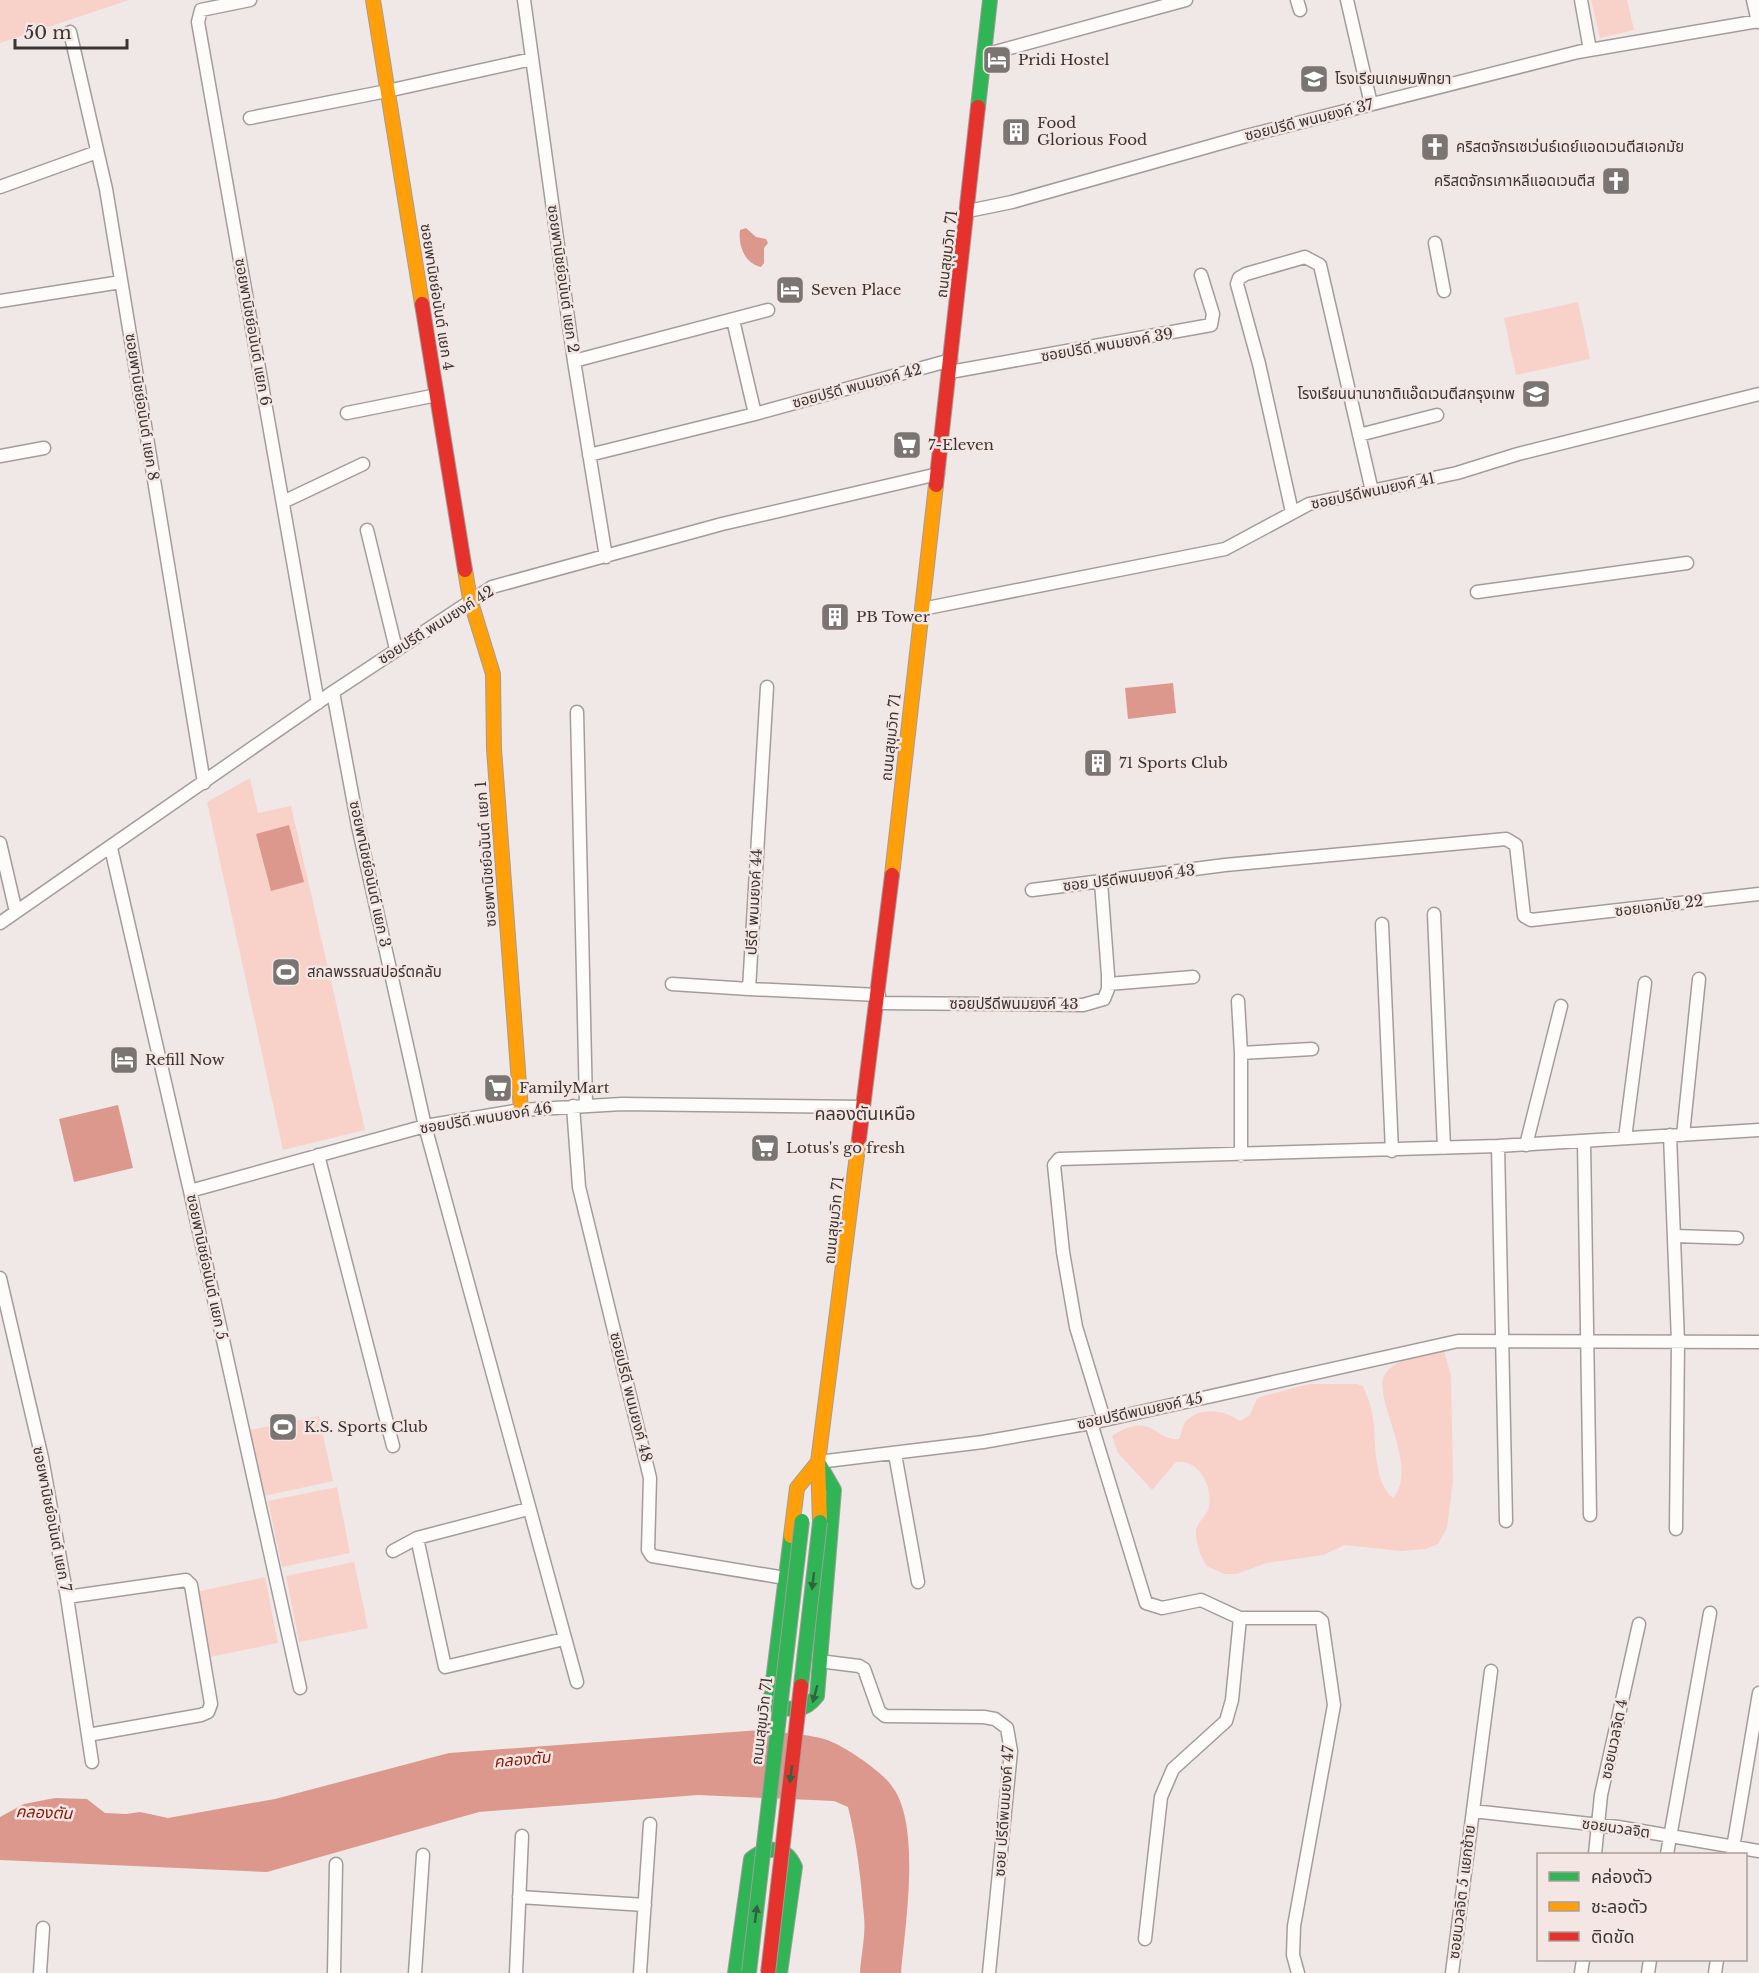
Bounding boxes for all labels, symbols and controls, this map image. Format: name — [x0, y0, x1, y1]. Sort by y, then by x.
scale bar — [15, 12, 128, 50]
text: 50 m — [24, 22, 72, 44]
hotel icon: Pridi Hostel — [981, 44, 1013, 76]
place label: Pridi Hostel — [1018, 50, 1109, 69]
school or university icon: โรงเรียนเกษมพิทยา — [1298, 63, 1330, 95]
place label: โรงเรียนเกษมพิทยา — [1335, 69, 1451, 88]
street label: ซอยปรีดี พนมยงค์ 37 — [1243, 94, 1376, 145]
place label: Food Glorious Food — [1037, 113, 1147, 149]
building icon: Food Glorious Food — [1000, 116, 1032, 148]
church icon: คริสตจักรเซเว่นธ์เดย์แอดเวนตีสเอกมัย — [1419, 131, 1451, 163]
place label: คริสตจักรเซเว่นธ์เดย์แอดเวนตีสเอกมัย — [1456, 137, 1684, 156]
church icon: คริสตจักรเกาหลีแอดเวนตีส — [1600, 165, 1632, 197]
place label: คริสตจักรเกาหลีแอดเวนตีส — [1434, 171, 1595, 190]
street label: ซอยพานิชย์อนันต์ แยก 2 — [544, 204, 583, 354]
street label: ถนนสุขุมวิท 71 — [932, 209, 961, 299]
street label: ซอยพานิชย์อนันต์ แยก 4 — [416, 222, 459, 372]
street label: ซอยพานิชย์อนันต์ แยก 6 — [231, 257, 276, 407]
hotel icon: Seven Place — [774, 274, 806, 306]
place label: Seven Place — [811, 280, 901, 299]
street label: ซอยปรีดี พนมยงค์ 39 — [1039, 324, 1175, 365]
street label: ซอยพานิชย์อนันต์ แยก 8 — [121, 332, 164, 482]
street label: ซอยปรีดี พนมยงค์ 42 — [790, 359, 924, 412]
school or university icon: โรงเรียนนานาชาติแอ๊ดเวนตีสกรุงเทพ — [1520, 378, 1552, 410]
place label: โรงเรียนนานาชาติแอ๊ดเวนตีสกรุงเทพ — [1297, 384, 1515, 403]
supermarket icon: 7-Eleven — [891, 429, 923, 461]
place label: 7-Eleven — [928, 435, 994, 454]
street label: ซอยปรีดีพนมยงค์ 41 — [1309, 468, 1437, 513]
street label: ซอยปรีดี พนมยงค์ 42 — [374, 581, 497, 668]
building icon: PB Tower — [819, 601, 851, 633]
place label: PB Tower — [856, 607, 931, 626]
street label: ถนนสุขุมวิท 71 — [876, 692, 905, 782]
building icon: 71 Sports Club — [1082, 747, 1114, 779]
place label: 71 Sports Club — [1119, 753, 1228, 772]
street label: ซอยพานิชย์อนันต์ แยก 1 — [471, 780, 500, 928]
street label: ซอยพานิชย์อนันต์ แยก 3 — [346, 799, 395, 949]
street label: ปรีดี พนมยงค์ 44 — [741, 848, 766, 956]
street label: ซอย ปรีดีพนมยงค์ 43 — [1062, 860, 1196, 895]
street label: ซอยเอกมัย 22 — [1614, 891, 1704, 920]
sports icon: สกลพรรณสปอร์ตคลับ — [270, 956, 302, 988]
place label: สกลพรรณสปอร์ตคลับ — [307, 962, 442, 981]
street label: ซอยปรีดีพนมยงค์ 43 — [950, 994, 1078, 1013]
hotel icon: Refill Now — [108, 1044, 140, 1076]
place label: Refill Now — [145, 1050, 225, 1069]
supermarket icon: FamilyMart — [482, 1072, 514, 1104]
place label: FamilyMart — [519, 1078, 610, 1097]
street label: ซอยปรีดี พนมยงค์ 46 — [418, 1098, 553, 1137]
district label: คลองตันเหนือ — [814, 1103, 916, 1125]
supermarket icon: Lotus's go fresh — [749, 1132, 781, 1164]
place label: Lotus's go fresh — [786, 1138, 905, 1157]
street label: ถนนสุขุมวิท 71 — [819, 1175, 848, 1265]
street label: ซอยพานิชย์อนันต์ แยก 5 — [183, 1192, 232, 1341]
street label: ซอยปรีดี พนมยงค์ 48 — [606, 1330, 657, 1464]
street label: ซอยปรีดีพนมยงค์ 45 — [1075, 1388, 1205, 1433]
sports icon: K.S. Sports Club — [267, 1411, 299, 1443]
place label: K.S. Sports Club — [304, 1417, 428, 1436]
street label: ซอยพานิชย์อนันต์ แยก 7 — [29, 1445, 76, 1594]
one-way arrow — [808, 1571, 818, 1590]
street label: ถนนสุขุมวิท 71 — [747, 1676, 776, 1766]
one-way arrow — [810, 1685, 819, 1703]
street label: ซอยนวลจิต 4 — [1596, 1697, 1631, 1781]
street label: ซอย ปรีดีพนมยงค์ 47 — [989, 1744, 1018, 1877]
water label: คลองตัน — [493, 1746, 552, 1771]
one-way arrow — [786, 1765, 796, 1784]
water label: คลองตัน — [15, 1801, 74, 1823]
street label: ซอยนวลจิต — [1581, 1813, 1651, 1842]
street label: ซอยนวลจิต 5 แยกซ้าย — [1444, 1824, 1479, 1960]
legend — [1537, 1853, 1747, 1961]
text: คล่องตัว — [1591, 1866, 1653, 1888]
text: ชะลอตัว — [1591, 1896, 1648, 1918]
one-way arrow — [751, 1905, 761, 1924]
text: ติดขัด — [1591, 1926, 1634, 1948]

